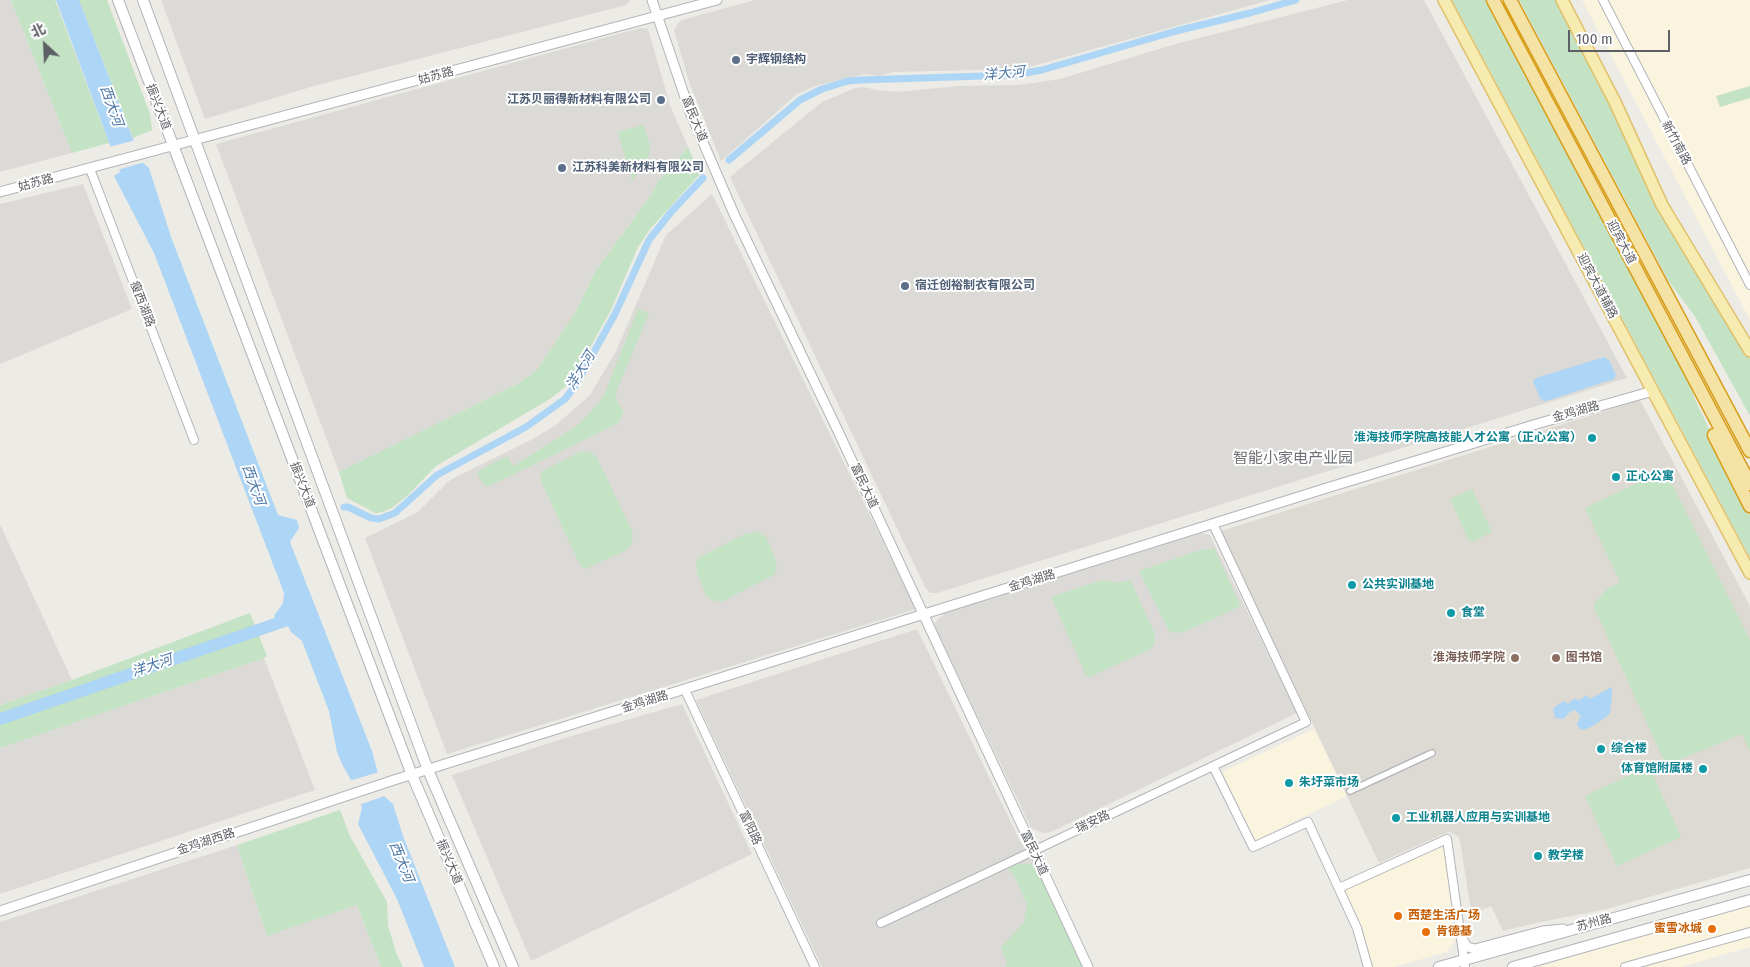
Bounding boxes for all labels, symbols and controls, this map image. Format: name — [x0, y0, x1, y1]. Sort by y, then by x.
north arrow — [20, 20, 70, 70]
text: 北 — [29, 20, 48, 42]
scale bar — [1570, 20, 1672, 52]
text: 100 m — [1576, 30, 1613, 48]
place label: 宇辉钢结构 — [746, 53, 806, 67]
marker: 宇辉钢结构 — [730, 54, 742, 66]
water label: 洋大河 — [982, 63, 1026, 85]
street label: 姑苏路 — [417, 64, 455, 88]
street label: 振兴大道 — [143, 82, 173, 132]
water label: 西大河 — [96, 83, 126, 129]
place label: 江苏贝丽得新材料有限公司 — [507, 93, 651, 107]
marker: 江苏贝丽得新材料有限公司 — [655, 94, 667, 106]
street label: 富民大道 — [678, 94, 710, 144]
street label: 新竹南路 — [1658, 118, 1694, 168]
place label: 江苏科美新材料有限公司 — [572, 161, 704, 175]
marker: 江苏科美新材料有限公司 — [556, 162, 568, 174]
street label: 姑苏路 — [17, 171, 55, 195]
street label: 迎宾大道 — [1603, 217, 1639, 267]
street label: 迎宾大道辅路 — [1574, 251, 1620, 321]
street label: 瘦西湖路 — [127, 279, 157, 329]
place label: 宿迁创裕制衣有限公司 — [915, 279, 1035, 293]
marker: 宿迁创裕制衣有限公司 — [899, 280, 911, 292]
water label: 洋大河 — [563, 349, 599, 393]
street label: 金鸡湖路 — [1551, 398, 1601, 426]
place label: 淮海技师学院高技能人才公寓（正心公寓） — [1354, 431, 1582, 445]
marker: 淮海技师学院高技能人才公寓（正心公寓） — [1586, 432, 1598, 444]
district label: 智能小家电产业园 — [1233, 450, 1353, 468]
street label: 振兴大道 — [287, 460, 317, 510]
street label: 富民大道 — [847, 461, 881, 511]
water label: 西大河 — [238, 462, 268, 508]
place label: 正心公寓 — [1626, 470, 1674, 484]
marker: 正心公寓 — [1610, 471, 1622, 483]
street label: 金鸡湖路 — [1007, 567, 1057, 595]
place label: 公共实训基地 — [1362, 578, 1434, 592]
marker: 公共实训基地 — [1346, 579, 1358, 591]
place label: 食堂 — [1461, 606, 1485, 620]
marker: 食堂 — [1445, 607, 1457, 619]
water label: 洋大河 — [129, 651, 175, 681]
place label: 淮海技师学院 — [1433, 651, 1505, 665]
place label: 图书馆 — [1566, 651, 1602, 665]
marker: 淮海技师学院 — [1509, 652, 1521, 664]
marker: 图书馆 — [1550, 652, 1562, 664]
street label: 金鸡湖路 — [620, 688, 670, 716]
place label: 综合楼 — [1611, 742, 1647, 756]
marker: 综合楼 — [1595, 743, 1607, 755]
place label: 体育馆附属楼 — [1621, 762, 1693, 776]
marker: 体育馆附属楼 — [1697, 763, 1709, 775]
place label: 朱圩菜市场 — [1299, 776, 1359, 790]
marker: 朱圩菜市场 — [1283, 777, 1295, 789]
street label: 瑞安路 — [1074, 808, 1112, 836]
street label: 富阳路 — [736, 809, 764, 847]
place label: 工业机器人应用与实训基地 — [1406, 811, 1550, 825]
marker: 工业机器人应用与实训基地 — [1390, 812, 1402, 824]
street label: 金鸡湖西路 — [175, 826, 237, 858]
street label: 富民大道 — [1017, 828, 1051, 878]
street label: 振兴大道 — [433, 837, 465, 887]
water label: 西大河 — [385, 839, 417, 885]
place label: 教学楼 — [1548, 849, 1584, 863]
marker: 教学楼 — [1532, 850, 1544, 862]
place label: 西楚生活广场 — [1408, 909, 1480, 923]
marker: 西楚生活广场 — [1392, 910, 1404, 922]
street label: 苏州路 — [1575, 911, 1613, 935]
place label: 蜜雪冰城 — [1654, 922, 1702, 936]
marker: 蜜雪冰城 — [1706, 923, 1718, 935]
place label: 肯德基 — [1436, 925, 1472, 939]
marker: 肯德基 — [1420, 926, 1432, 938]

